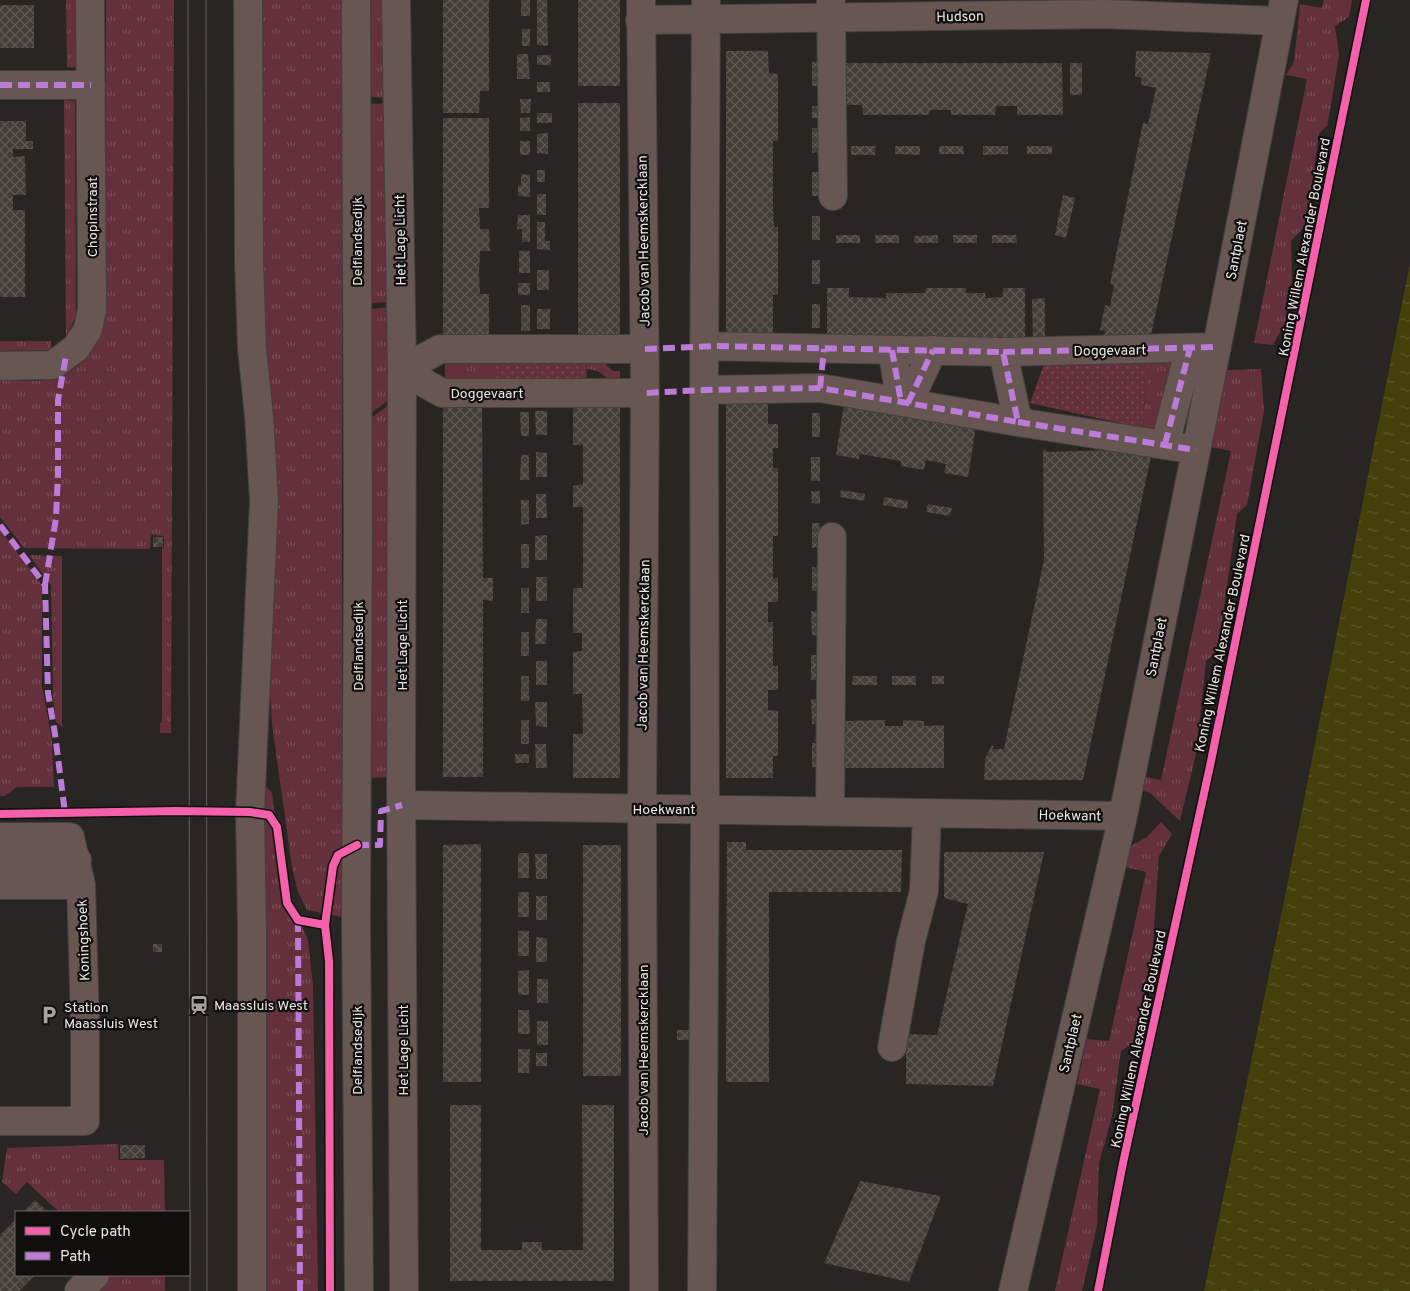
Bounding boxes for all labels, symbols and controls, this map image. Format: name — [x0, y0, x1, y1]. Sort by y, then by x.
street label: Hudson — [936, 9, 984, 26]
street label: Koning Willem Alexander Boulevard — [1276, 137, 1335, 358]
street label: Jacob van Heemskercklaan — [635, 155, 654, 327]
street label: Chopinstraat — [85, 177, 102, 257]
street label: Het Lage Licht — [392, 194, 411, 286]
street label: Delflandsedijk — [350, 196, 367, 286]
street label: Santplaet — [1223, 219, 1252, 281]
street label: Doggevaart — [1073, 342, 1147, 361]
street label: Doggevaart — [450, 386, 524, 403]
street label: Koning Willem Alexander Boulevard — [1192, 533, 1255, 754]
street label: Jacob van Heemskercklaan — [635, 559, 654, 731]
street label: Het Lage Licht — [395, 599, 412, 691]
street label: Delflandsedijk — [351, 601, 368, 691]
street label: Santplaet — [1143, 616, 1172, 678]
street label: Hoekwant — [633, 802, 696, 819]
street label: Hoekwant — [1038, 807, 1102, 826]
street label: Koningshoek — [75, 899, 94, 981]
street label: Koning Willem Alexander Boulevard — [1108, 929, 1171, 1150]
street label: Jacob van Heemskercklaan — [636, 964, 653, 1136]
station icon: Maassluis West — [188, 994, 210, 1016]
place label: Maassluis West — [214, 998, 308, 1015]
place label: Station Maassluis West — [64, 1000, 158, 1033]
parking icon: Station Maassluis West — [38, 1004, 60, 1026]
street label: Het Lage Licht — [396, 1004, 413, 1096]
street label: Delflandsedijk — [350, 1005, 367, 1095]
street label: Santplaet — [1056, 1012, 1087, 1075]
legend — [15, 1211, 190, 1276]
text: Cycle path — [60, 1223, 131, 1242]
text: Path — [60, 1248, 91, 1267]

